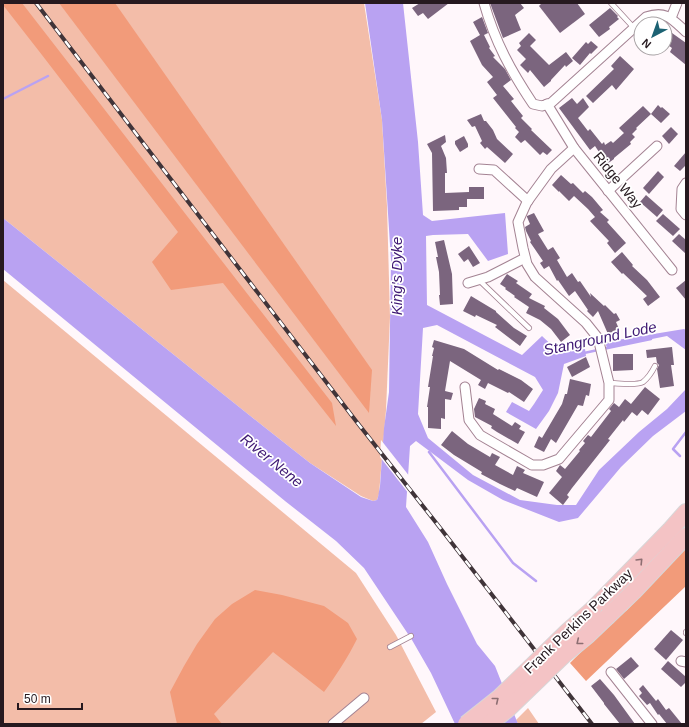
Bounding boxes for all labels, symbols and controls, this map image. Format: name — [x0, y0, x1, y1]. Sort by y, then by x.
north arrow — [633, 16, 673, 56]
text: N — [639, 36, 653, 51]
street label: Ridge Way — [590, 149, 646, 211]
water label: King's Dyke — [388, 237, 405, 315]
water label: Stanground Lode — [542, 318, 658, 358]
water label: River Nene — [237, 430, 307, 490]
one-way arrow — [635, 558, 643, 566]
street label: Frank Perkins Parkway — [521, 565, 635, 677]
one-way arrow — [576, 638, 583, 645]
scale bar — [18, 685, 82, 711]
text: 50 m — [24, 692, 51, 706]
one-way arrow — [492, 697, 499, 704]

